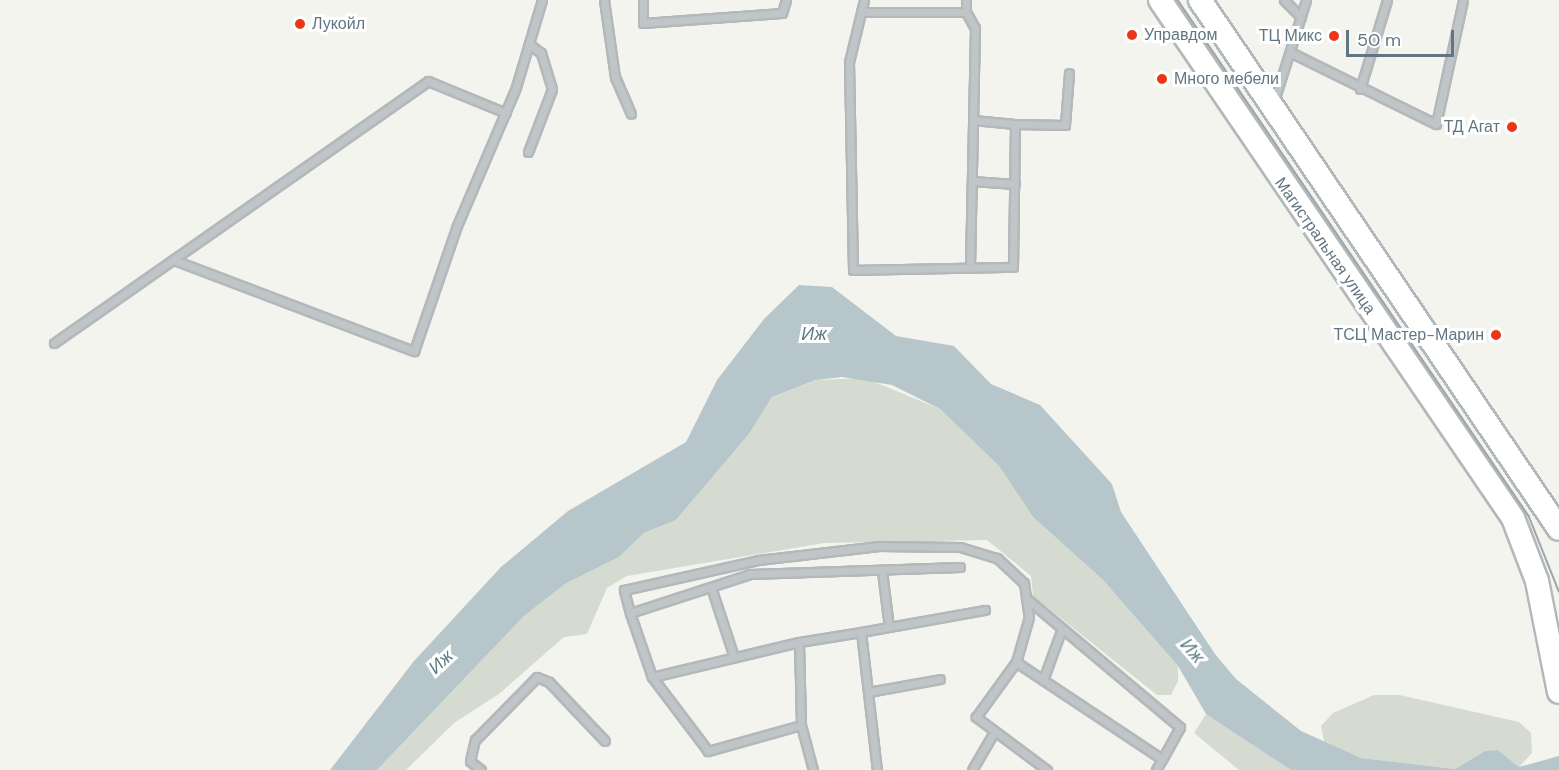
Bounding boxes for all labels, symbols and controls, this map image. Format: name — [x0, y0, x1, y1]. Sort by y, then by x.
place label: Лукойл — [312, 14, 365, 34]
marker: Лукойл — [293, 17, 307, 31]
scale bar — [1349, 18, 1457, 56]
place label: Управдом — [1144, 25, 1217, 45]
place label: ТЦ Микс — [1259, 26, 1322, 46]
marker: Управдом — [1125, 28, 1139, 42]
text: 50 m — [1357, 28, 1401, 52]
marker: ТЦ Микс — [1327, 29, 1341, 43]
place label: Много мебели — [1174, 69, 1279, 89]
marker: Много мебели — [1155, 72, 1169, 86]
place label: ТД Агат — [1444, 117, 1500, 137]
marker: ТД Агат — [1505, 120, 1519, 134]
street label: Магистральная улица — [1270, 174, 1380, 318]
water label: Иж — [801, 323, 827, 345]
place label: ТСЦ Мастер-Марин — [1333, 325, 1484, 345]
marker: ТСЦ Мастер-Марин — [1489, 328, 1503, 342]
water label: Иж — [1176, 634, 1208, 668]
water label: Иж — [424, 645, 458, 679]

